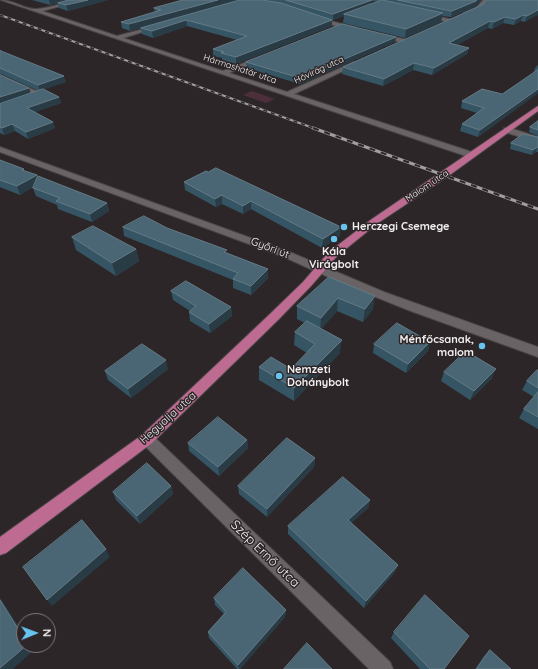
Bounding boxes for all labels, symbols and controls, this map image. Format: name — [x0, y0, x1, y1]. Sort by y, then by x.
street label: Hármashatár utca — [202, 52, 278, 86]
street label: Hóvirág utca — [292, 54, 346, 86]
street label: Malom utca — [404, 168, 450, 204]
place label: Herczegi Csemege — [352, 220, 450, 234]
marker: Herczegi Csemege — [339, 222, 349, 232]
marker: Kála Virágbolt — [329, 234, 339, 244]
street label: Győri út — [249, 235, 291, 261]
place label: Kála Virágbolt — [309, 245, 359, 271]
place label: Ménfőcsanak, malom — [400, 333, 474, 359]
marker: Ménfőcsanak, malom — [477, 341, 487, 351]
place label: Nemzeti Dohánybolt — [287, 363, 349, 389]
marker: Nemzeti Dohánybolt — [274, 371, 284, 381]
street label: Hegyalja utca — [137, 389, 199, 447]
street label: Szép Ernő utca — [227, 517, 303, 591]
north arrow — [16, 613, 56, 653]
text: N — [40, 629, 54, 637]

